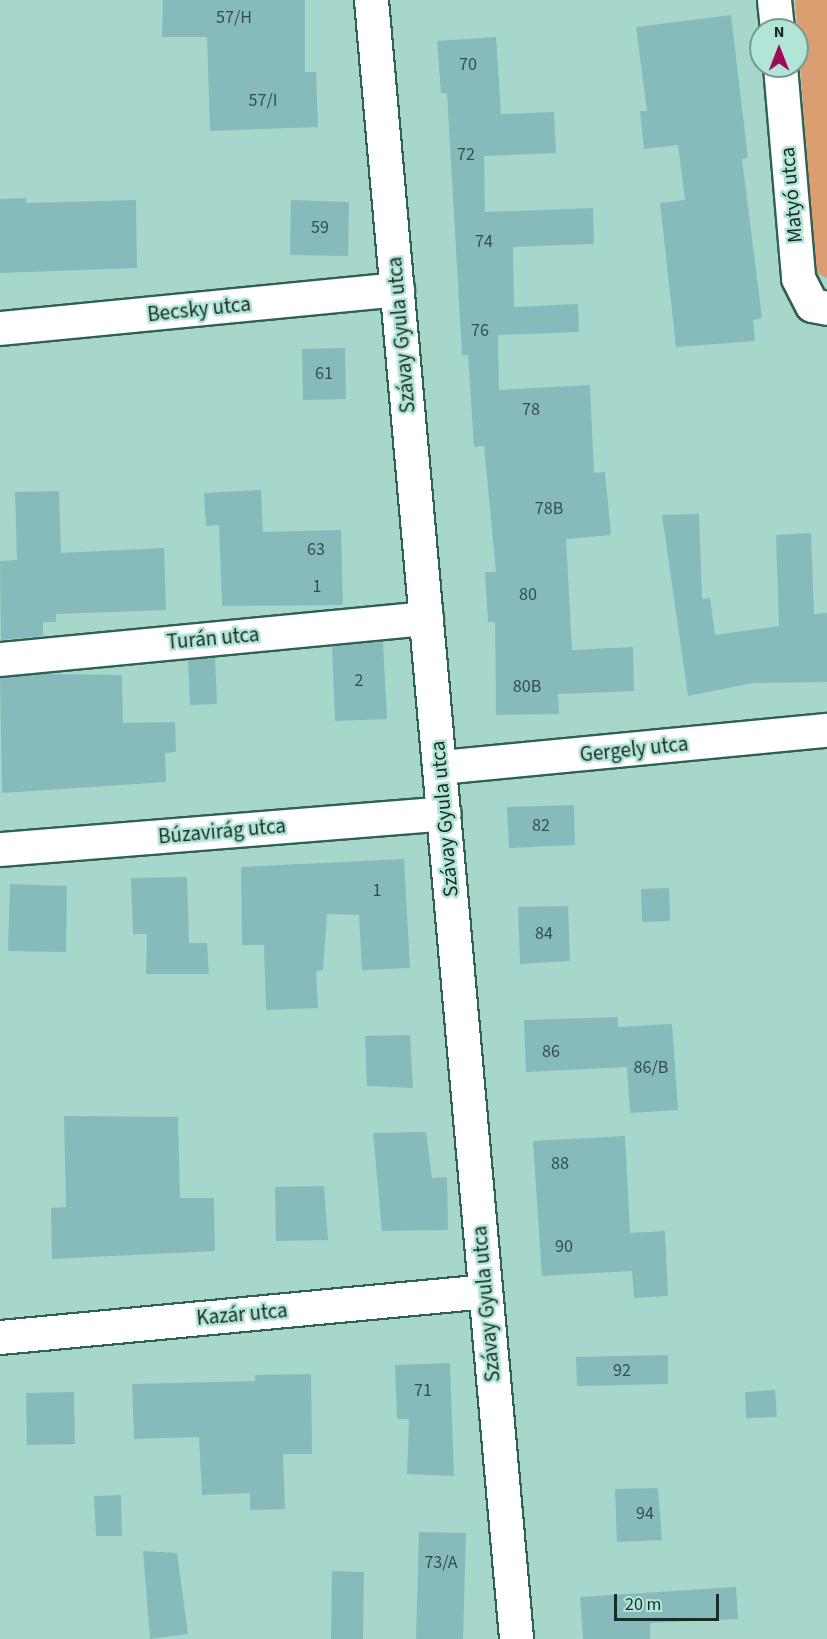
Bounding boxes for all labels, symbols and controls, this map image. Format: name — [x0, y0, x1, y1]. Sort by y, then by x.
house number: 57/H — [216, 7, 252, 29]
north arrow — [749, 18, 809, 78]
text: N — [774, 21, 784, 43]
house number: 70 — [459, 54, 477, 76]
house number: 57/I — [249, 90, 277, 112]
house number: 72 — [457, 144, 475, 166]
street label: Matyó utca — [774, 146, 808, 244]
house number: 59 — [311, 217, 329, 239]
house number: 74 — [475, 231, 493, 253]
street label: Szávay Gyula utca — [382, 256, 420, 414]
street label: Becsky utca — [146, 291, 252, 327]
house number: 76 — [471, 320, 489, 342]
house number: 61 — [315, 363, 333, 385]
house number: 78 — [522, 399, 540, 421]
house number: 78B — [535, 498, 563, 520]
house number: 63 — [307, 539, 325, 561]
house number: 1 — [313, 576, 321, 598]
house number: 80 — [519, 584, 537, 606]
street label: Turán utca — [166, 621, 260, 655]
house number: 2 — [355, 670, 363, 692]
house number: 80B — [513, 676, 541, 698]
street label: Gergely utca — [579, 731, 689, 767]
street label: Szávay Gyula utca — [425, 740, 463, 898]
street label: Búzavirág utca — [157, 813, 287, 849]
house number: 82 — [532, 815, 550, 837]
house number: 1 — [373, 880, 381, 902]
house number: 84 — [535, 923, 553, 945]
house number: 86 — [542, 1041, 560, 1063]
house number: 86/B — [634, 1057, 668, 1079]
house number: 88 — [551, 1153, 569, 1175]
street label: Szávay Gyula utca — [467, 1225, 505, 1383]
house number: 90 — [555, 1236, 573, 1258]
street label: Kazár utca — [195, 1297, 289, 1331]
house number: 92 — [613, 1360, 631, 1382]
house number: 71 — [414, 1380, 432, 1402]
house number: 94 — [636, 1503, 654, 1525]
house number: 73/A — [424, 1552, 458, 1574]
scale bar — [617, 1582, 722, 1620]
text: 20 m — [625, 1592, 661, 1617]

